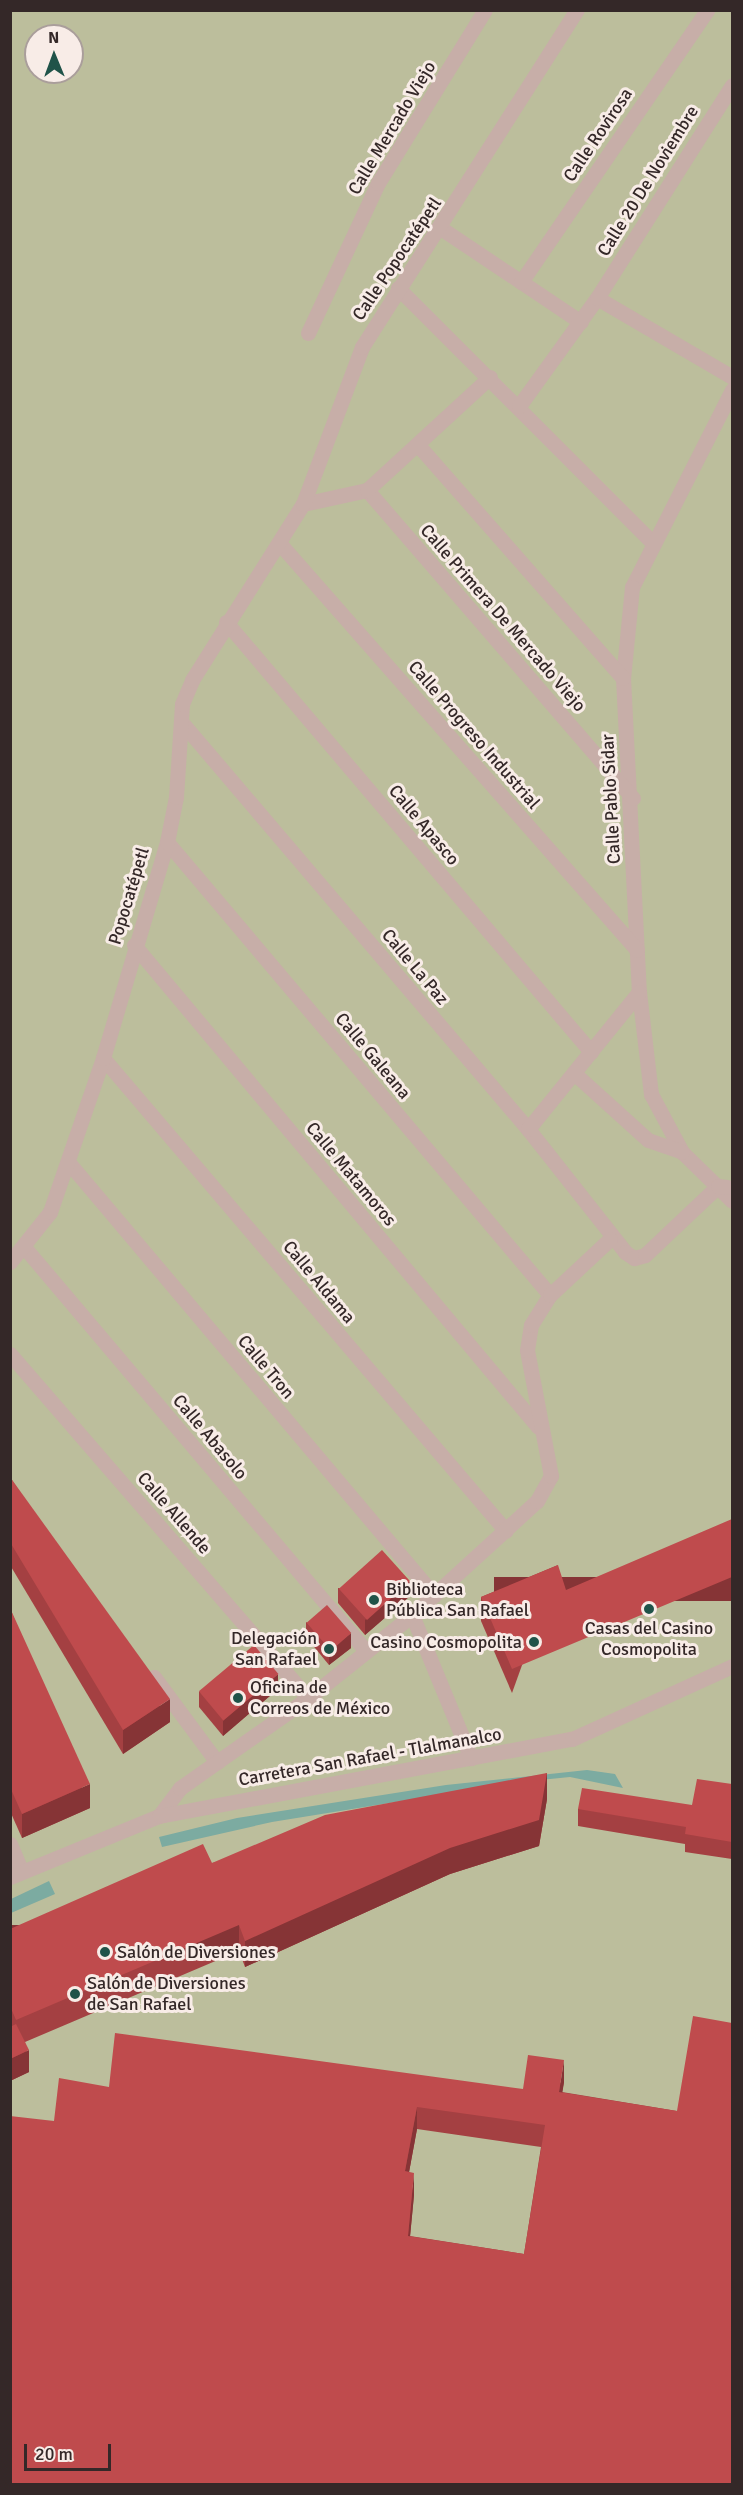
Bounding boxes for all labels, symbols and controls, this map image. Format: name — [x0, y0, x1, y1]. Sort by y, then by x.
north arrow — [24, 24, 84, 84]
text: N — [48, 28, 59, 48]
street label: Calle Mercado Viejo — [344, 57, 440, 199]
street label: Calle Rovirosa — [559, 84, 637, 186]
street label: Calle 20 De Noviembre — [593, 102, 703, 260]
street label: Calle Popocatépetl — [348, 193, 446, 325]
street label: Calle Primera De Mercado Viejo — [416, 520, 590, 716]
street label: Calle Progreso Industrial — [404, 656, 544, 814]
street label: Calle Pablo Sidar — [597, 733, 625, 865]
street label: Calle Apasco — [384, 780, 464, 870]
street label: Popocatépetl — [104, 845, 154, 947]
street label: Calle La Paz — [377, 925, 453, 1009]
street label: Calle Galeana — [331, 1008, 415, 1104]
street label: Calle Matamoros — [301, 1118, 401, 1230]
street label: Calle Aldama — [278, 1236, 360, 1328]
street label: Calle Tron — [233, 1331, 299, 1403]
street label: Calle Abasolo — [168, 1390, 252, 1484]
street label: Calle Allende — [133, 1468, 215, 1558]
place label: Biblioteca Pública San Rafael — [386, 1579, 529, 1622]
marker: Biblioteca Pública San Rafael — [367, 1593, 381, 1607]
marker: Casas del Casino Cosmopolita — [642, 1602, 656, 1616]
place label: Casas del Casino Cosmopolita — [585, 1618, 713, 1660]
place label: Delegación San Rafael — [231, 1628, 317, 1670]
place label: Casino Cosmopolita — [370, 1631, 522, 1653]
marker: Casino Cosmopolita — [527, 1635, 541, 1649]
marker: Delegación San Rafael — [322, 1642, 336, 1656]
place label: Oficina de Correos de México — [250, 1677, 390, 1720]
marker: Oficina de Correos de México — [231, 1691, 245, 1705]
street label: Carretera San Rafael - Tlalmanalco — [237, 1723, 503, 1791]
place label: Salón de Diversiones — [117, 1941, 276, 1963]
marker: Salón de Diversiones — [98, 1945, 112, 1959]
place label: Salón de Diversiones de San Rafael — [87, 1973, 246, 2016]
marker: Salón de Diversiones de San Rafael — [68, 1987, 82, 2001]
scale bar — [27, 2432, 114, 2470]
text: 20 m — [35, 2443, 73, 2465]

